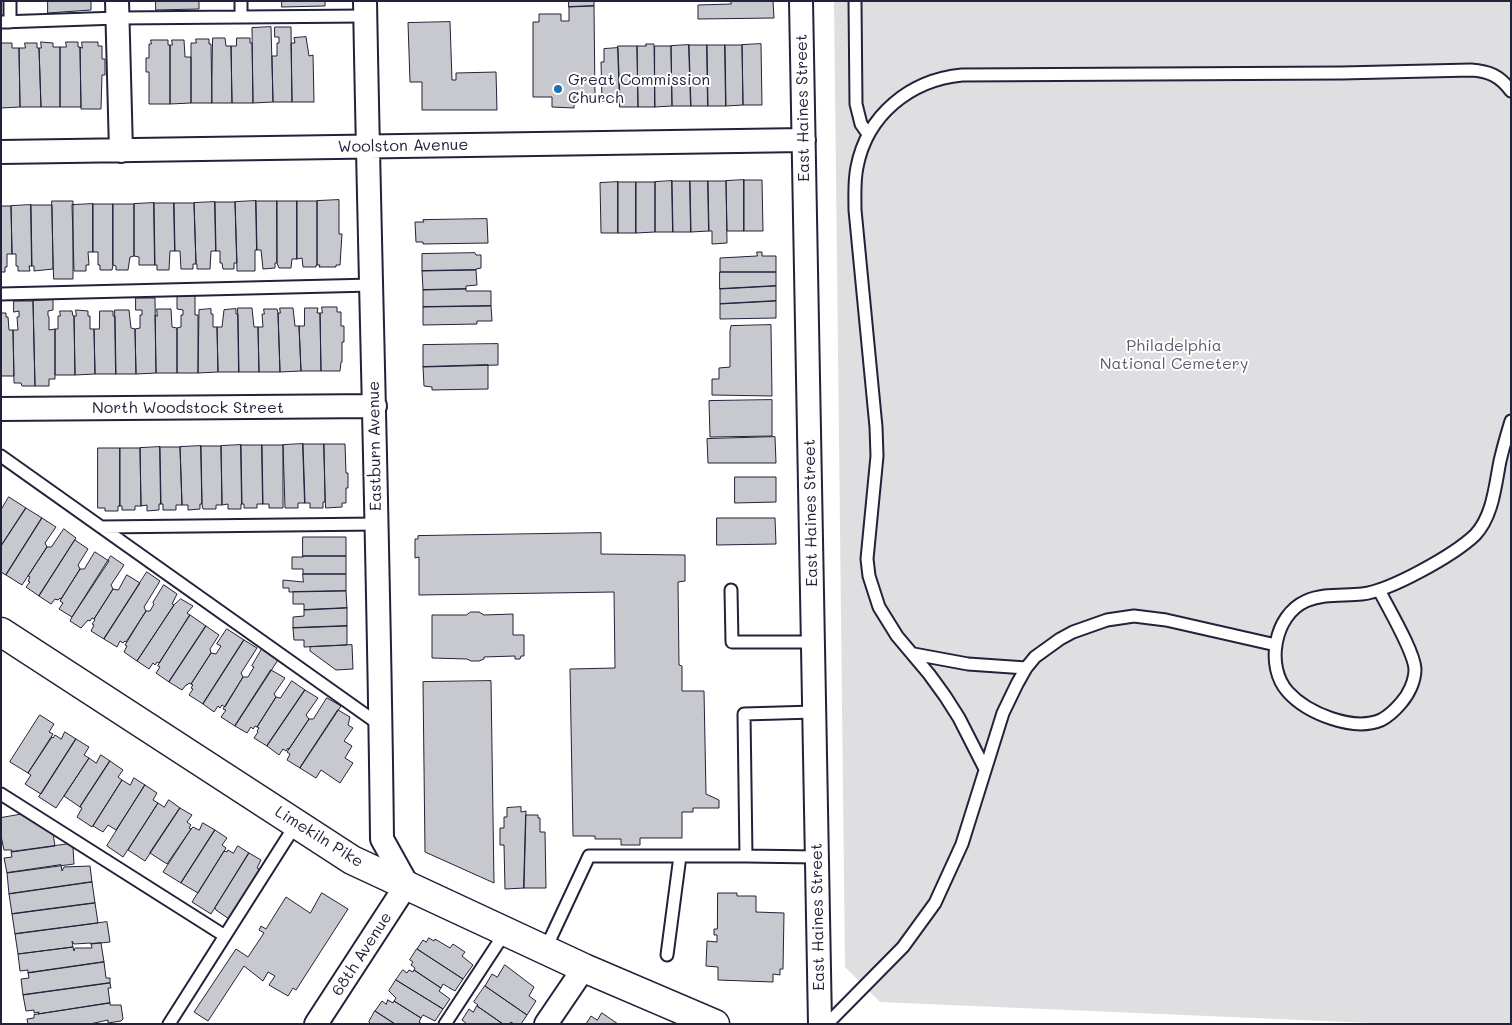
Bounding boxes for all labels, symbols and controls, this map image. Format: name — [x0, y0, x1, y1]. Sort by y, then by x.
street label: East Haines Street — [792, 34, 814, 182]
place label: Great Commission Church — [568, 70, 710, 108]
marker: Great Commission Church — [552, 83, 564, 95]
street label: Woolston Avenue — [337, 135, 469, 157]
park label: Philadelphia National Cemetery — [1100, 336, 1248, 374]
street label: Eastburn Avenue — [364, 381, 386, 511]
street label: North Woodstock Street — [92, 398, 284, 418]
street label: East Haines Street — [800, 439, 822, 587]
street label: Limekiln Pike — [271, 802, 367, 872]
street label: East Haines Street — [807, 843, 829, 991]
street label: 68th Avenue — [328, 909, 396, 999]

